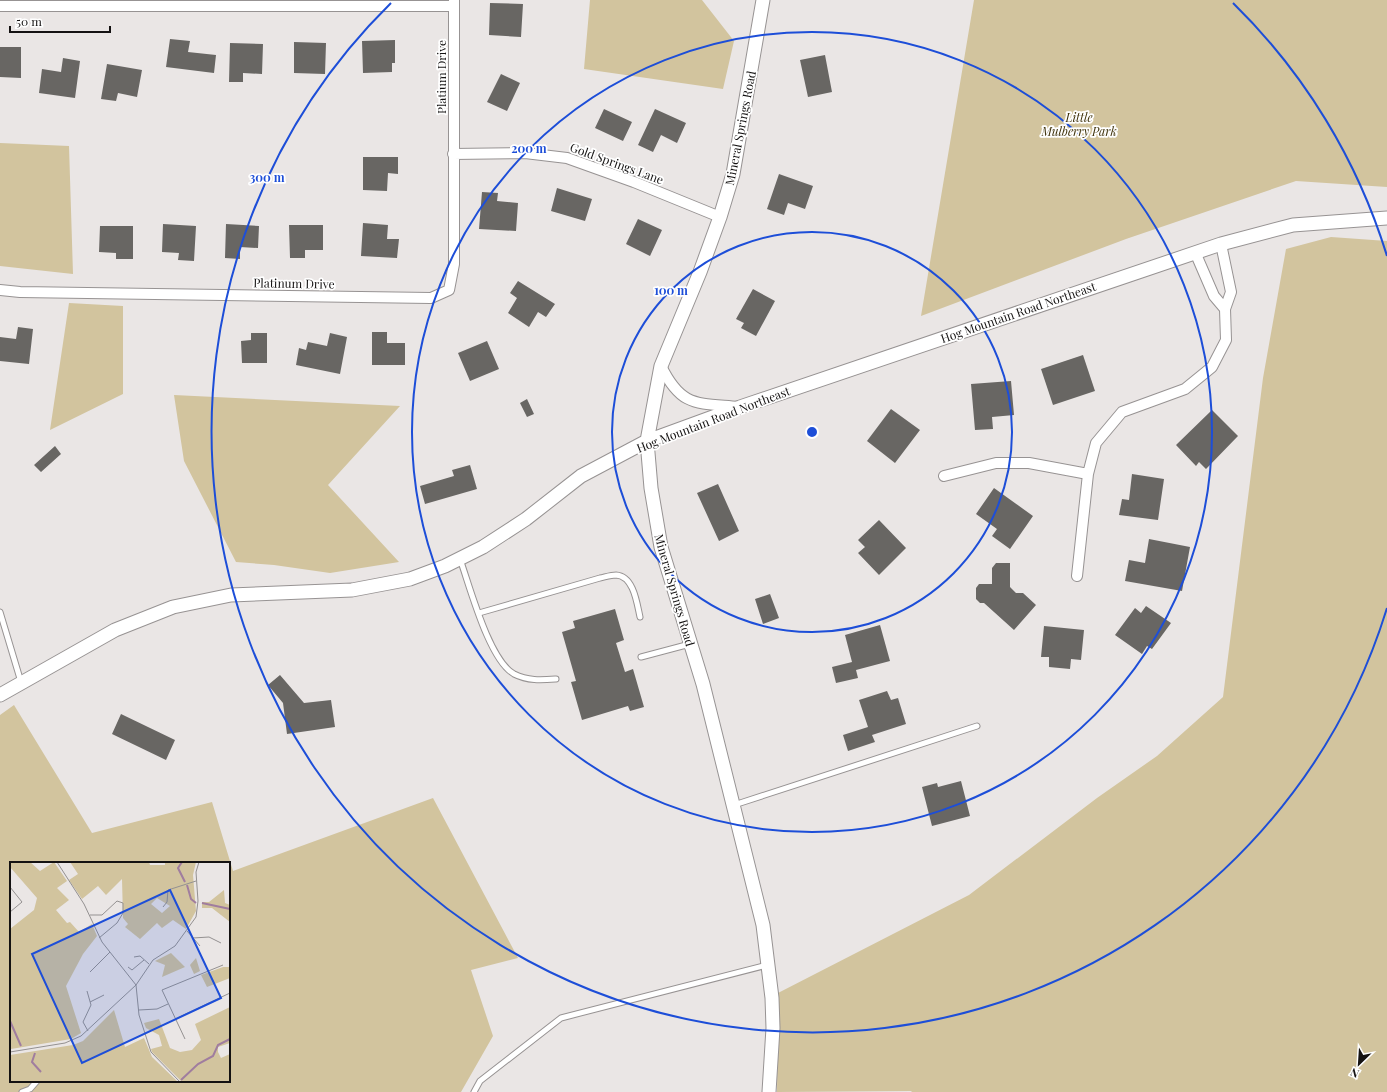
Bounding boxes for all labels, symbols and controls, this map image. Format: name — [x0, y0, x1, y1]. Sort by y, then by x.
scale bar — [10, 8, 110, 34]
text: 50 m — [16, 13, 42, 29]
street label: Platium Drive — [433, 40, 449, 114]
street label: Mineral Springs Road — [721, 69, 759, 187]
park label: Little Mulberry Park — [1040, 109, 1117, 139]
street label: Gold Springs Lane — [568, 139, 666, 187]
text: 200 m — [511, 140, 547, 156]
text: 300 m — [250, 169, 285, 185]
street label: Platinum Drive — [253, 274, 335, 292]
street label: Hog Mountain Road Northeast — [938, 278, 1098, 346]
text: 100 m — [654, 282, 688, 298]
street label: Hog Mountain Road Northeast — [634, 382, 793, 456]
centre of rings — [805, 425, 819, 439]
street label: Mineral Springs Road — [651, 532, 699, 648]
inset map — [10, 862, 230, 1082]
north arrow — [1339, 1044, 1379, 1084]
text: N — [1348, 1065, 1361, 1082]

